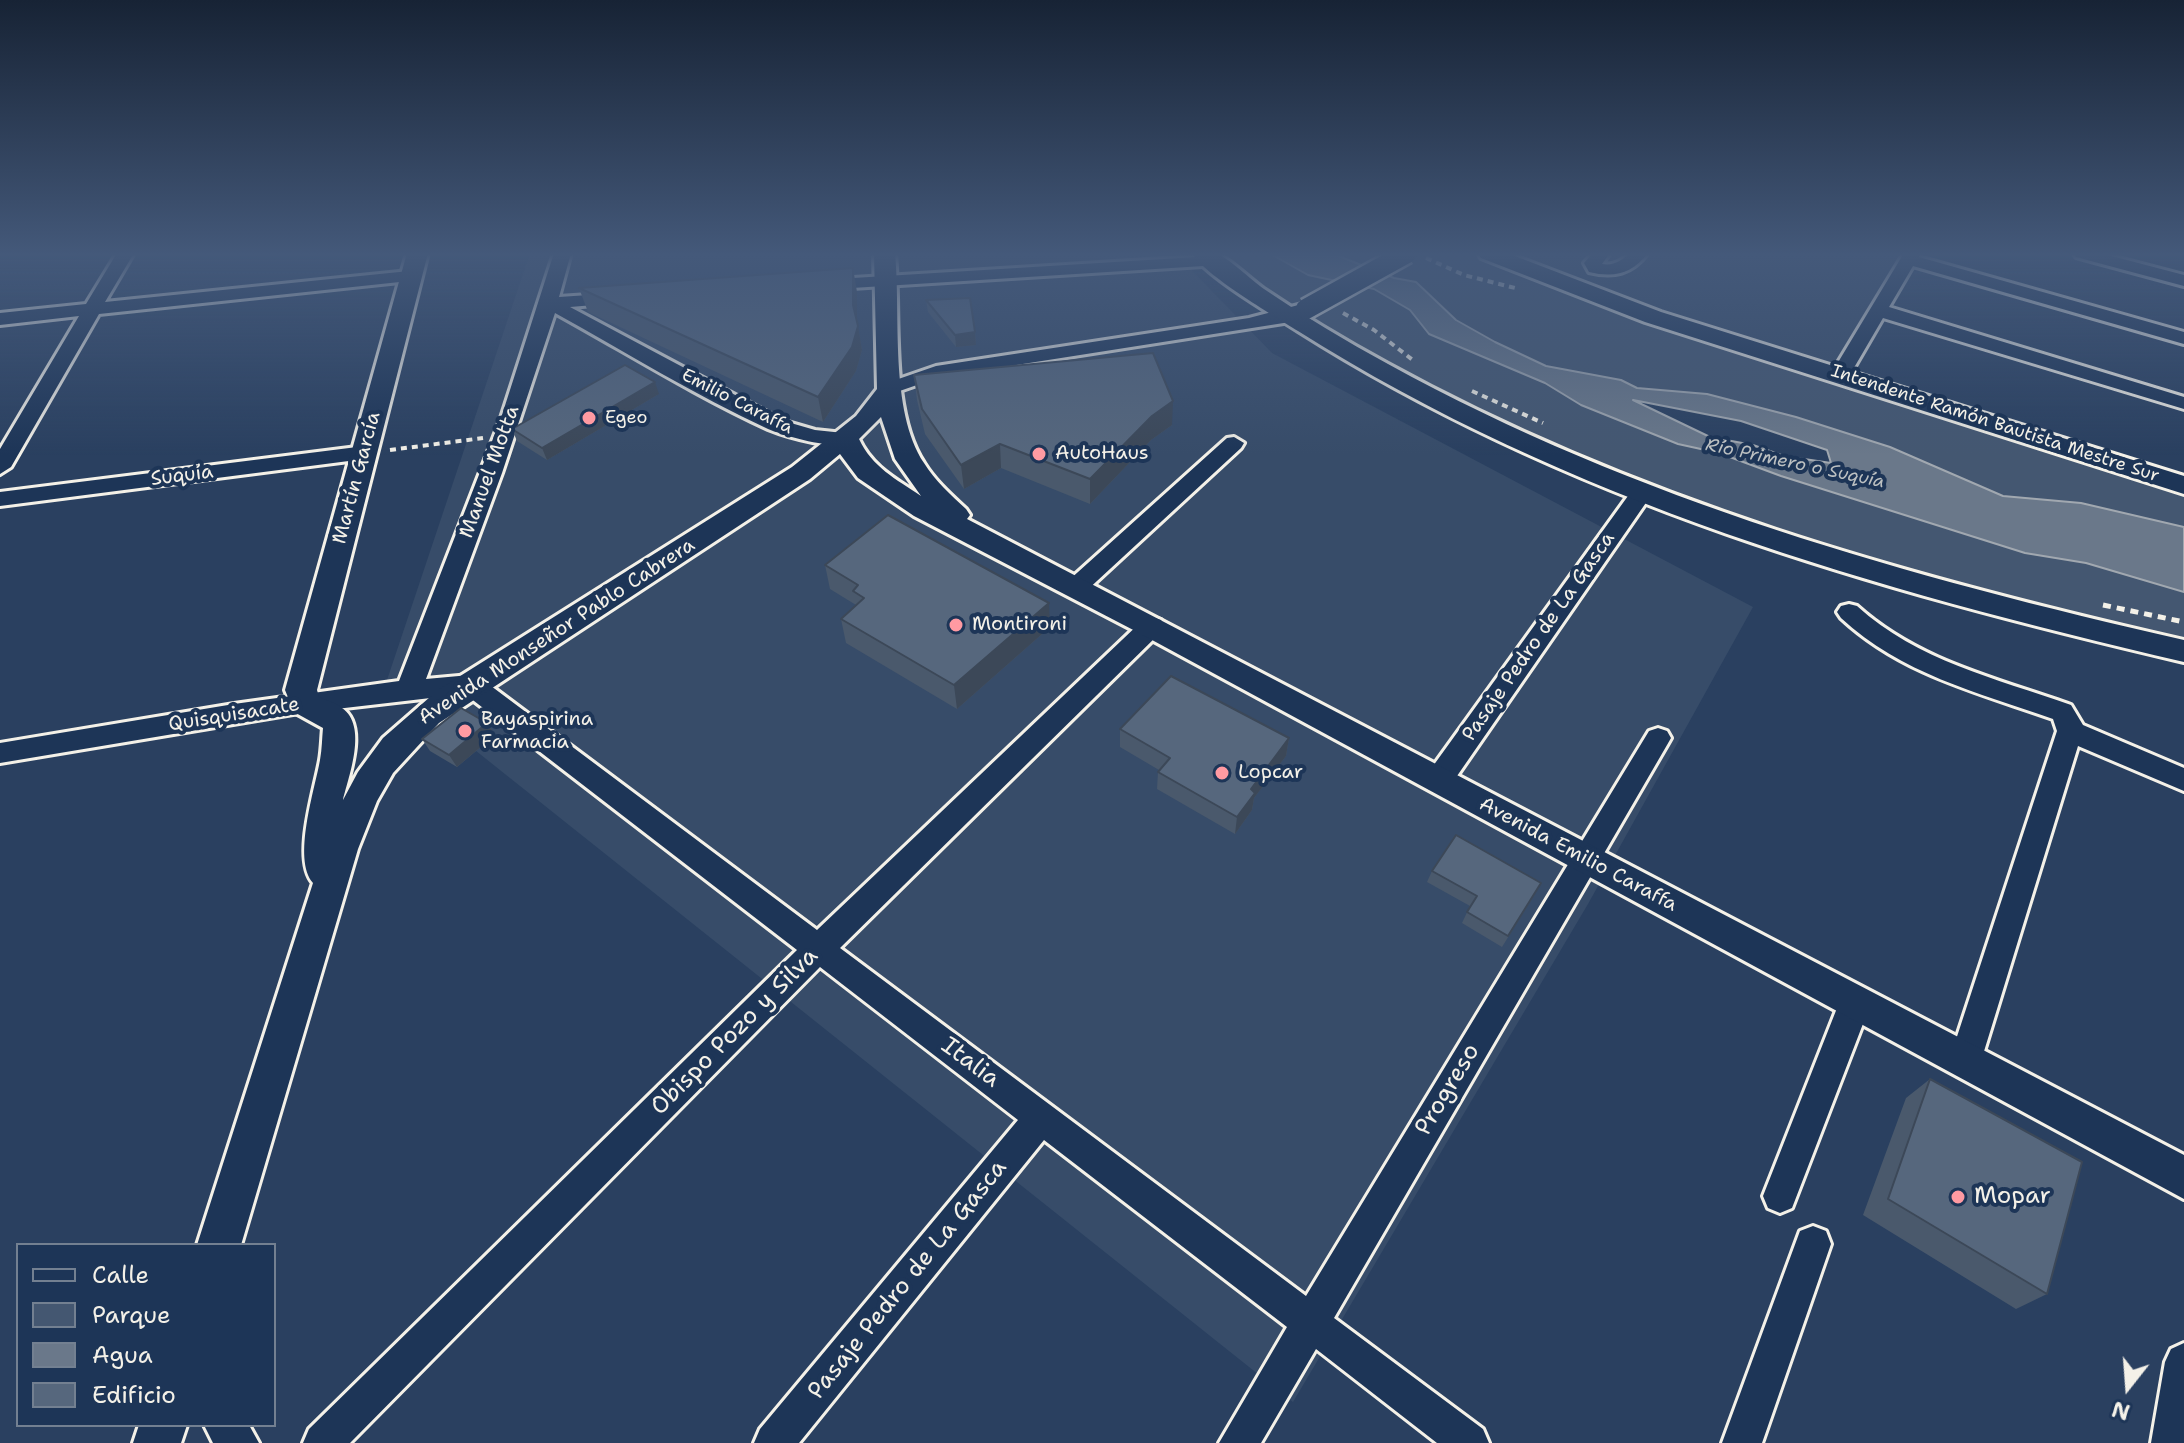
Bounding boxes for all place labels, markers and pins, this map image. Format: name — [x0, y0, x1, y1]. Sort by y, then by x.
place label: Egeo — [605, 407, 647, 429]
marker: Egeo — [580, 409, 598, 427]
place label: AutoHaus — [1055, 442, 1149, 466]
marker: AutoHaus — [1030, 445, 1048, 463]
place label: Montironi — [972, 613, 1067, 637]
marker: Montironi — [947, 616, 965, 634]
place label: Bayaspirina Farmacia — [481, 708, 593, 755]
marker: Bayaspirina Farmacia — [456, 722, 474, 740]
place label: Lopcar — [1238, 761, 1303, 785]
marker: Lopcar — [1213, 764, 1231, 782]
place label: Mopar — [1974, 1183, 2051, 1211]
marker: Mopar — [1949, 1188, 1967, 1206]

